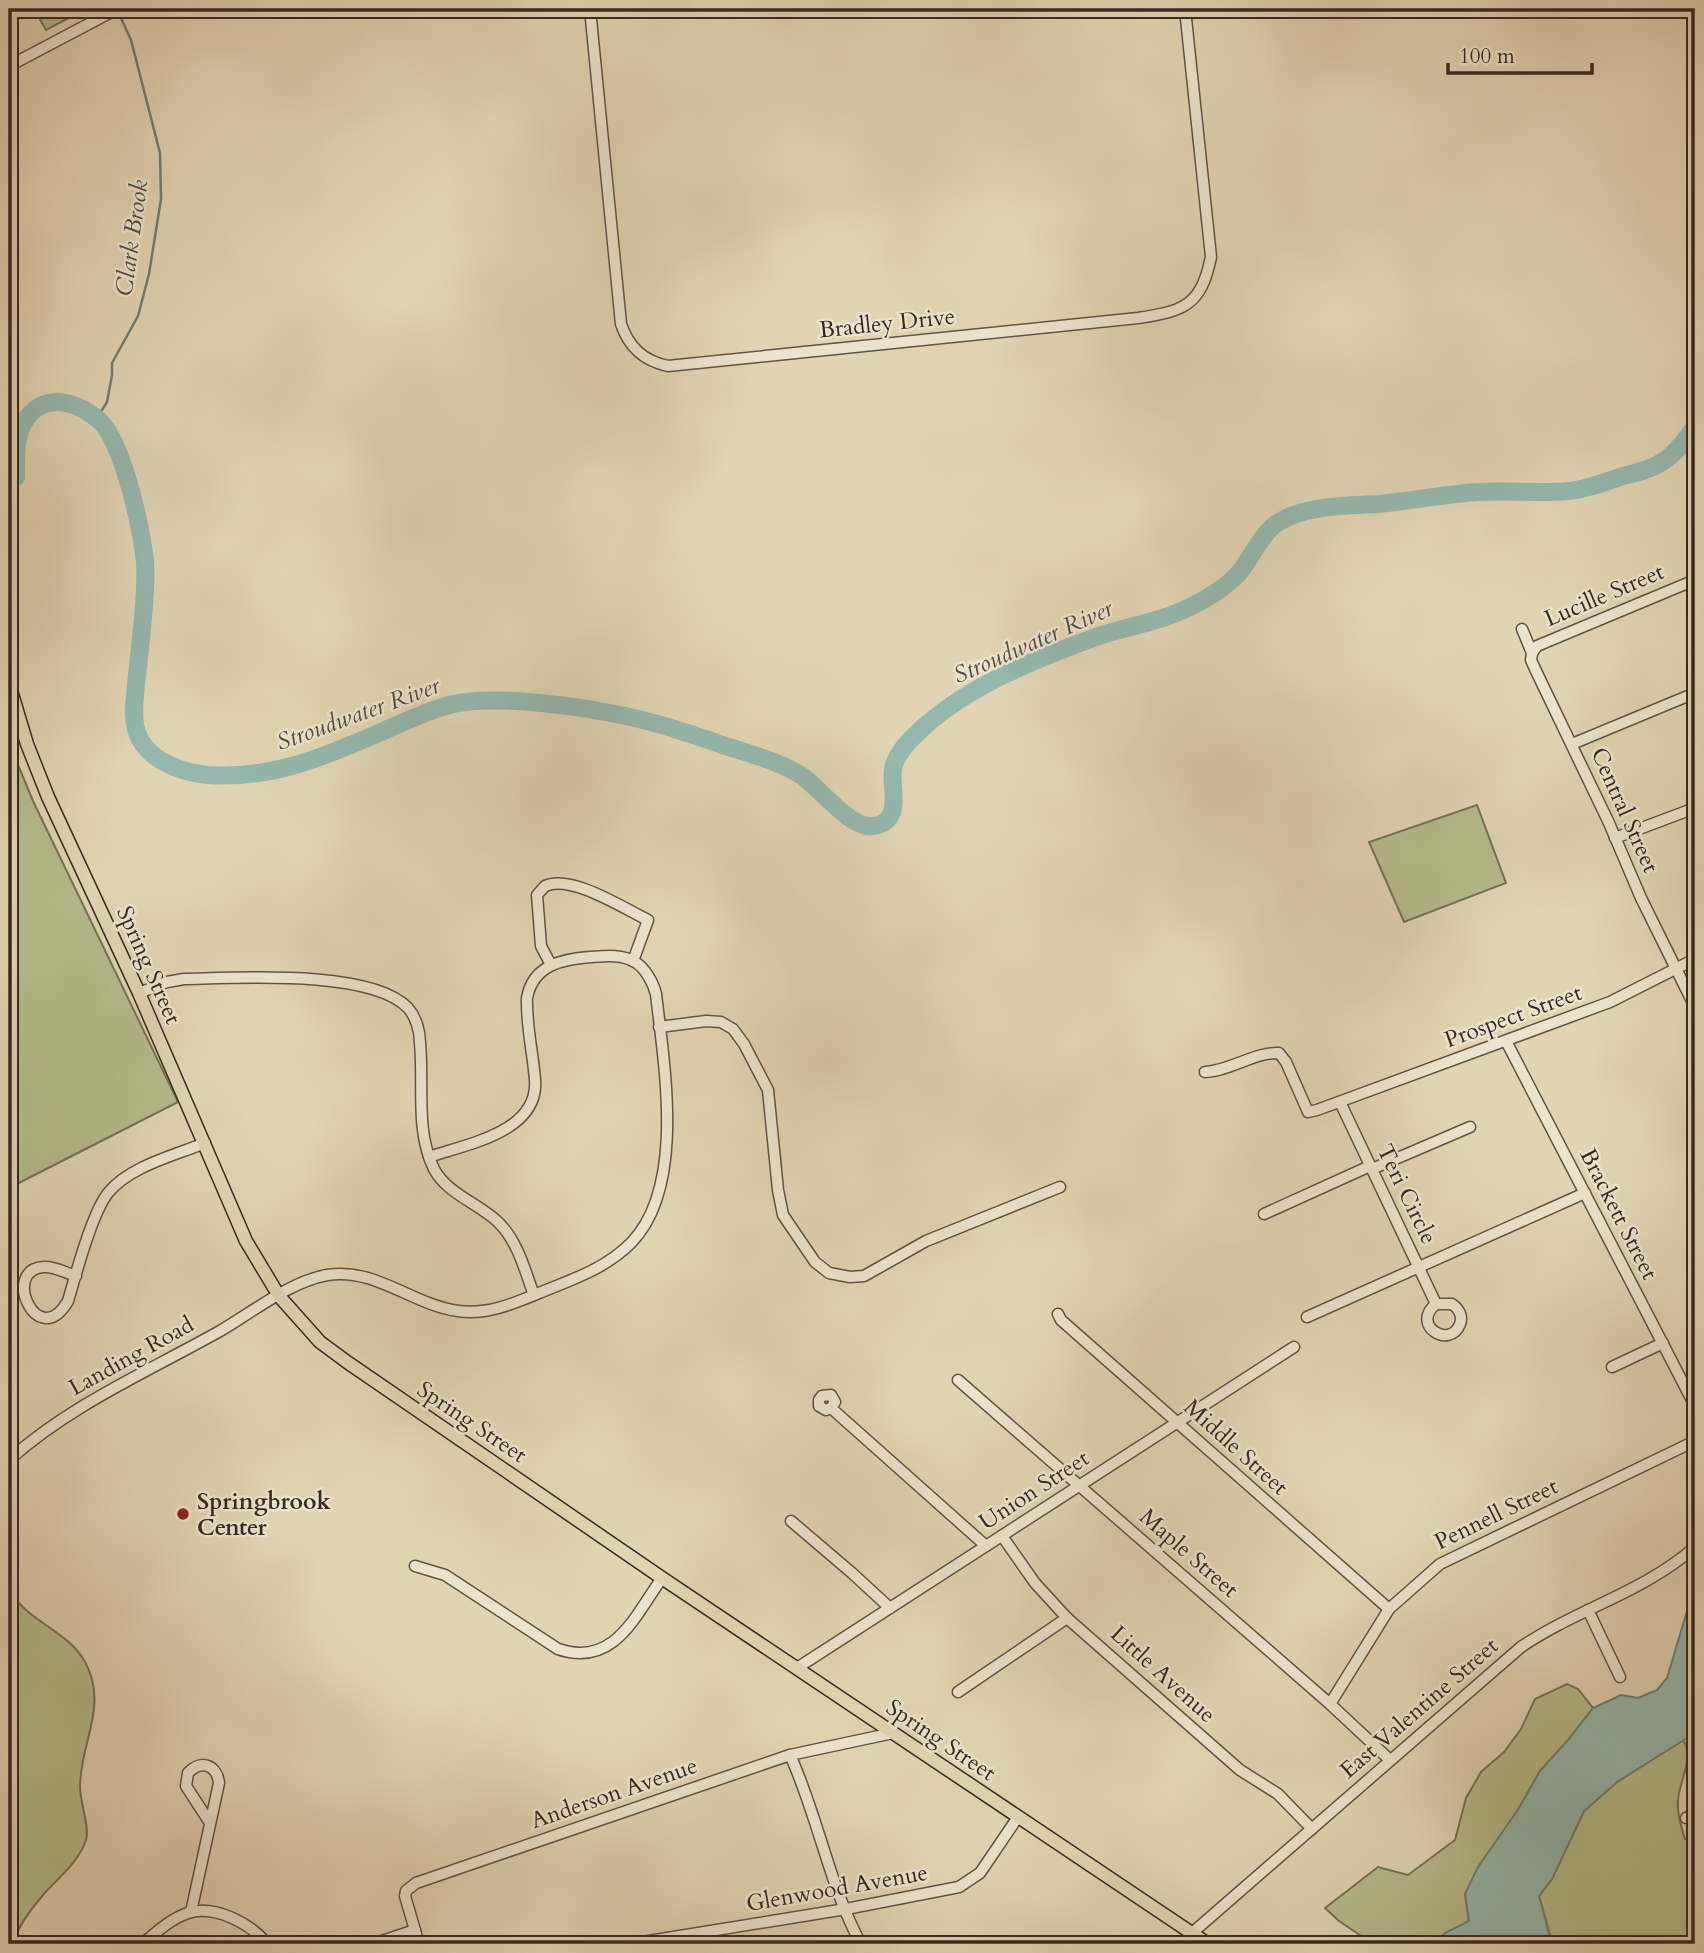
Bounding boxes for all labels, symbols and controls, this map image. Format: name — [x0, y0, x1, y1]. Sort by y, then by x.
scale bar — [1448, 32, 1592, 76]
text: 100 m — [1459, 42, 1515, 71]
water label: Clark Brook — [108, 178, 157, 298]
street label: Bradley Drive — [818, 300, 956, 346]
street label: Lucille Street — [1539, 556, 1669, 634]
water label: Stroudwater River — [948, 592, 1119, 692]
water label: Stroudwater River — [272, 669, 445, 759]
street label: Central Street — [1584, 742, 1666, 878]
street label: Spring Street — [109, 901, 189, 1029]
street label: Prospect Street — [1440, 977, 1586, 1055]
street label: Teri Circle — [1369, 1139, 1445, 1249]
street label: Brackett Street — [1573, 1143, 1665, 1285]
street label: Landing Road — [63, 1309, 200, 1403]
street label: Spring Street — [411, 1374, 533, 1470]
street label: Middle Street — [1177, 1392, 1295, 1502]
street label: Union Street — [973, 1443, 1095, 1537]
street label: Pennell Street — [1429, 1471, 1563, 1557]
place label: Springbrook Center — [197, 1486, 331, 1543]
street label: Maple Street — [1133, 1501, 1245, 1605]
marker: Springbrook Center — [175, 1506, 191, 1522]
street label: Little Avenue — [1104, 1618, 1222, 1730]
street label: East Valentine Street — [1333, 1631, 1505, 1785]
street label: Spring Street — [880, 1692, 1002, 1788]
street label: Anderson Avenue — [526, 1750, 702, 1836]
street label: Glenwood Avenue — [744, 1857, 930, 1919]

